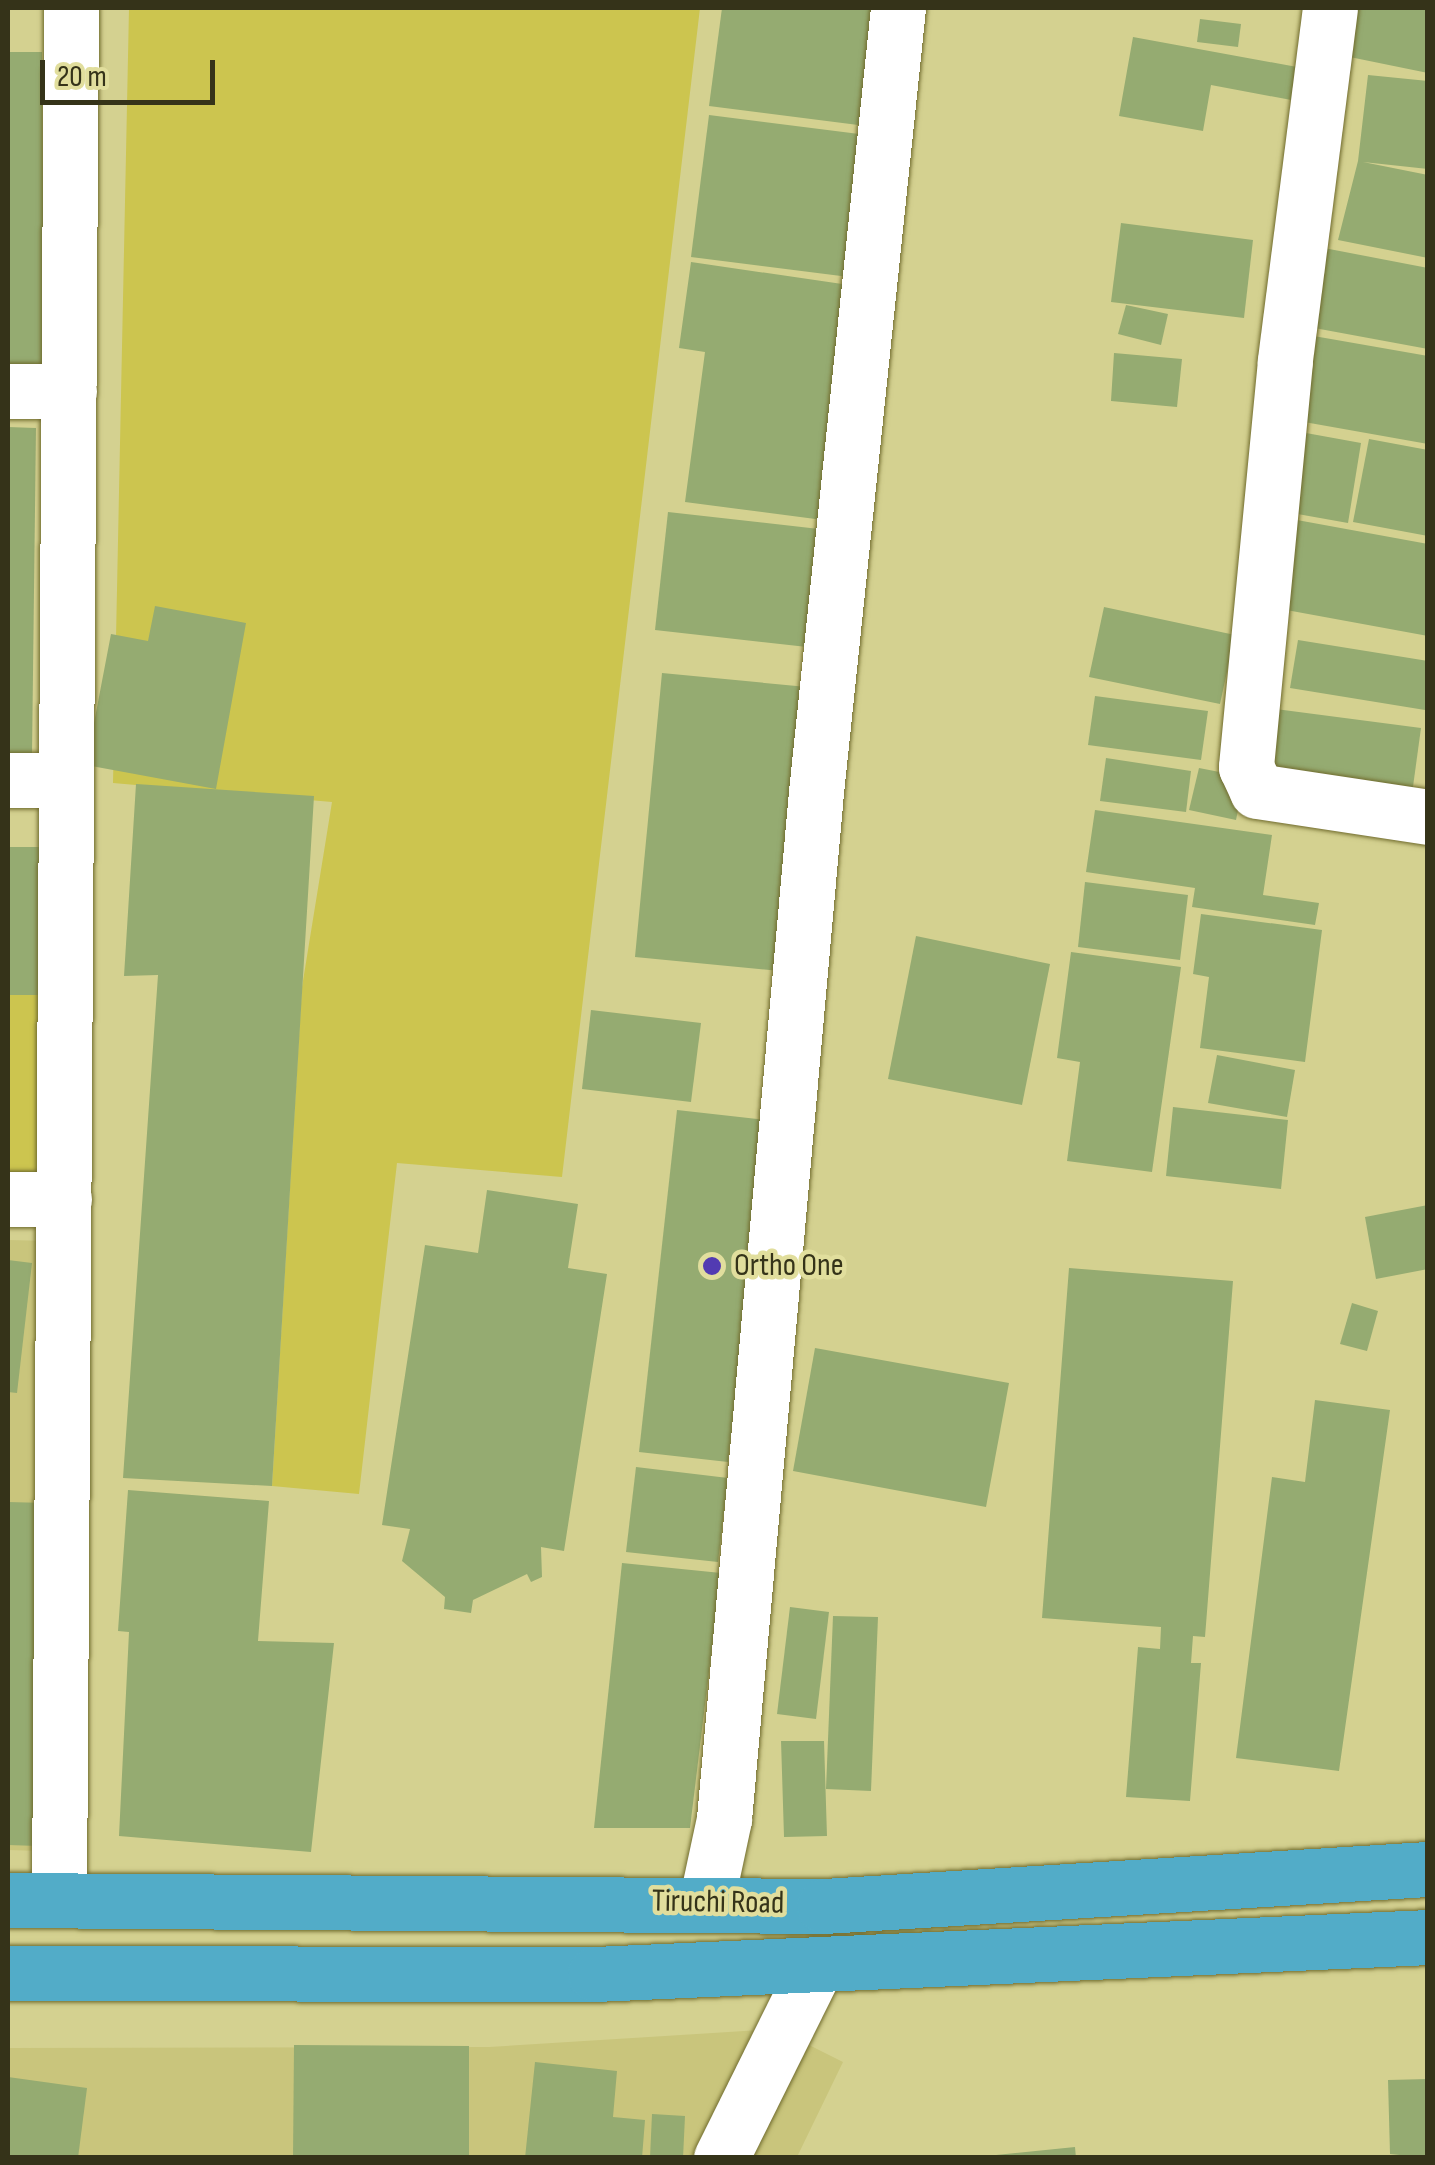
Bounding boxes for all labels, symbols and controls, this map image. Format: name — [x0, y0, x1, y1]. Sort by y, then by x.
scale bar — [45, 40, 220, 102]
text: 20 m — [57, 59, 107, 95]
place label: Ortho One — [734, 1247, 844, 1285]
marker: Ortho One — [699, 1253, 725, 1279]
street label: Tiruchi Road — [651, 1883, 785, 1923]

